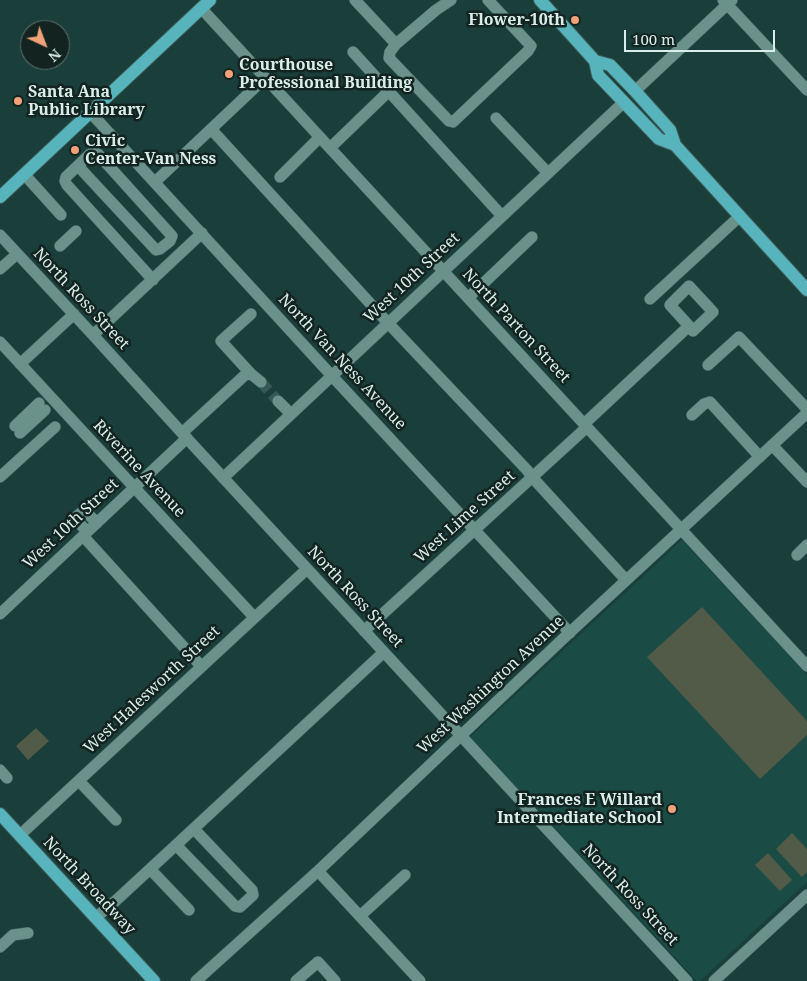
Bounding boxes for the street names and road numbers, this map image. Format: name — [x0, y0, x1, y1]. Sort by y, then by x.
street label: West 10th Street — [360, 229, 464, 327]
street label: North Ross Street — [29, 244, 133, 354]
street label: North Parton Street — [458, 265, 574, 387]
street label: North Van Ness Avenue — [274, 290, 410, 434]
street label: Riverine Avenue — [89, 416, 189, 522]
street label: West Lime Street — [411, 467, 519, 567]
street label: West 10th Street — [19, 475, 123, 573]
street label: North Ross Street — [303, 542, 407, 652]
street label: West Washington Avenue — [414, 612, 568, 758]
street label: West Halesworth Street — [80, 622, 224, 758]
street label: North Broadway — [39, 833, 139, 939]
street label: North Ross Street — [578, 840, 682, 950]

